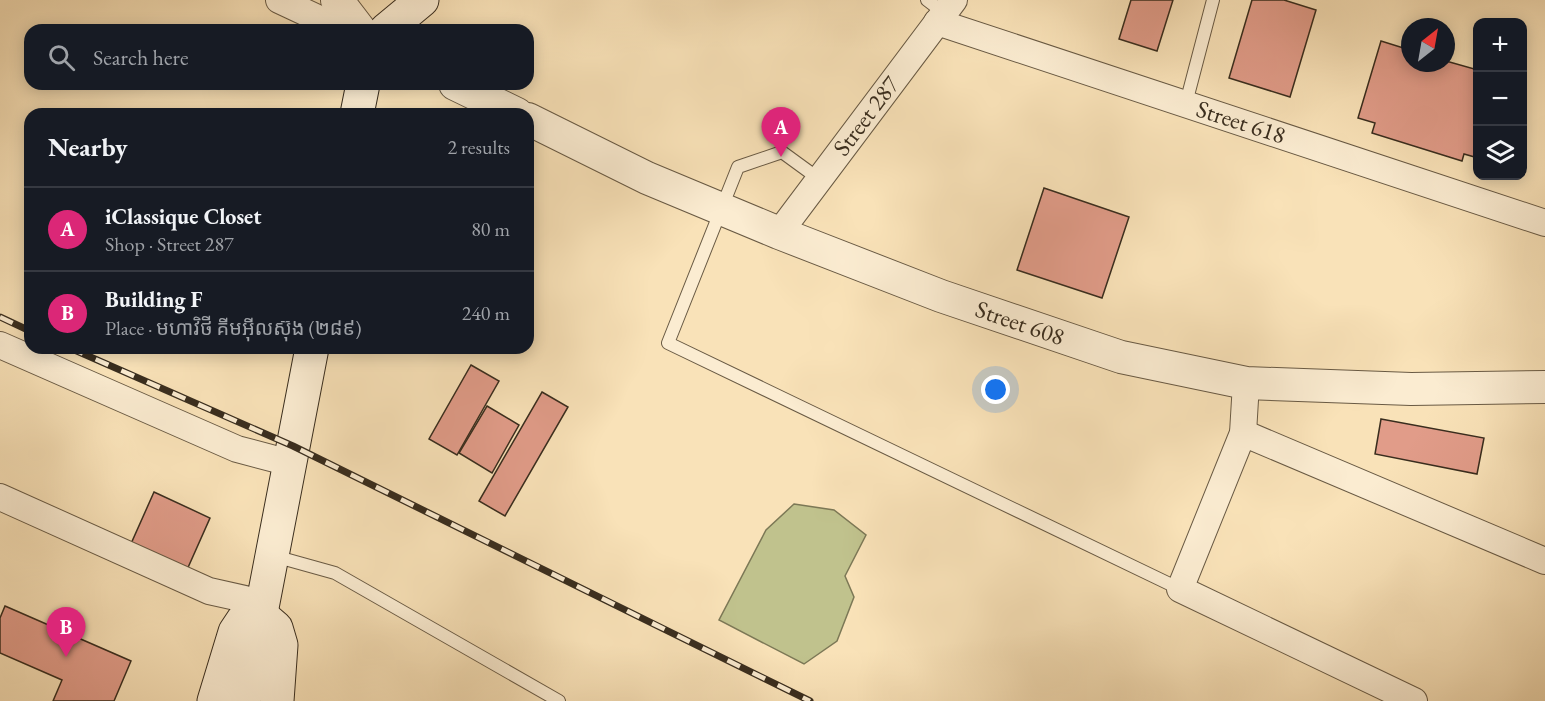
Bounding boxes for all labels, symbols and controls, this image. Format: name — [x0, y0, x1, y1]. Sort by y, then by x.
north arrow — [1401, 18, 1455, 72]
map controls — [1473, 18, 1527, 180]
button: + — [1473, 18, 1527, 72]
search box — [24, 24, 534, 90]
icon: search — [45, 41, 78, 74]
text: Search here — [93, 43, 188, 72]
street label: Street 287 — [826, 69, 906, 162]
button: − — [1473, 72, 1527, 126]
street label: Street 618 — [1193, 93, 1290, 150]
pin: A — [762, 108, 800, 157]
button: layers — [1473, 126, 1527, 180]
text: Nearby — [48, 130, 128, 164]
text: 2 results — [447, 134, 510, 160]
text: iClassique Closet — [105, 202, 262, 231]
text: A — [60, 216, 75, 242]
text: 80 m — [471, 216, 510, 242]
text: Shop · Street 287 — [105, 231, 234, 257]
text: Building F — [105, 285, 203, 314]
street label: Street 608 — [972, 293, 1069, 352]
text: B — [61, 300, 74, 326]
text: 240 m — [462, 300, 510, 326]
text: Place · មហាវិថី គីមអ៊ីលស៊ុង (២៨៩) — [105, 315, 362, 341]
your location — [981, 375, 1010, 404]
pin: B — [46, 608, 86, 657]

